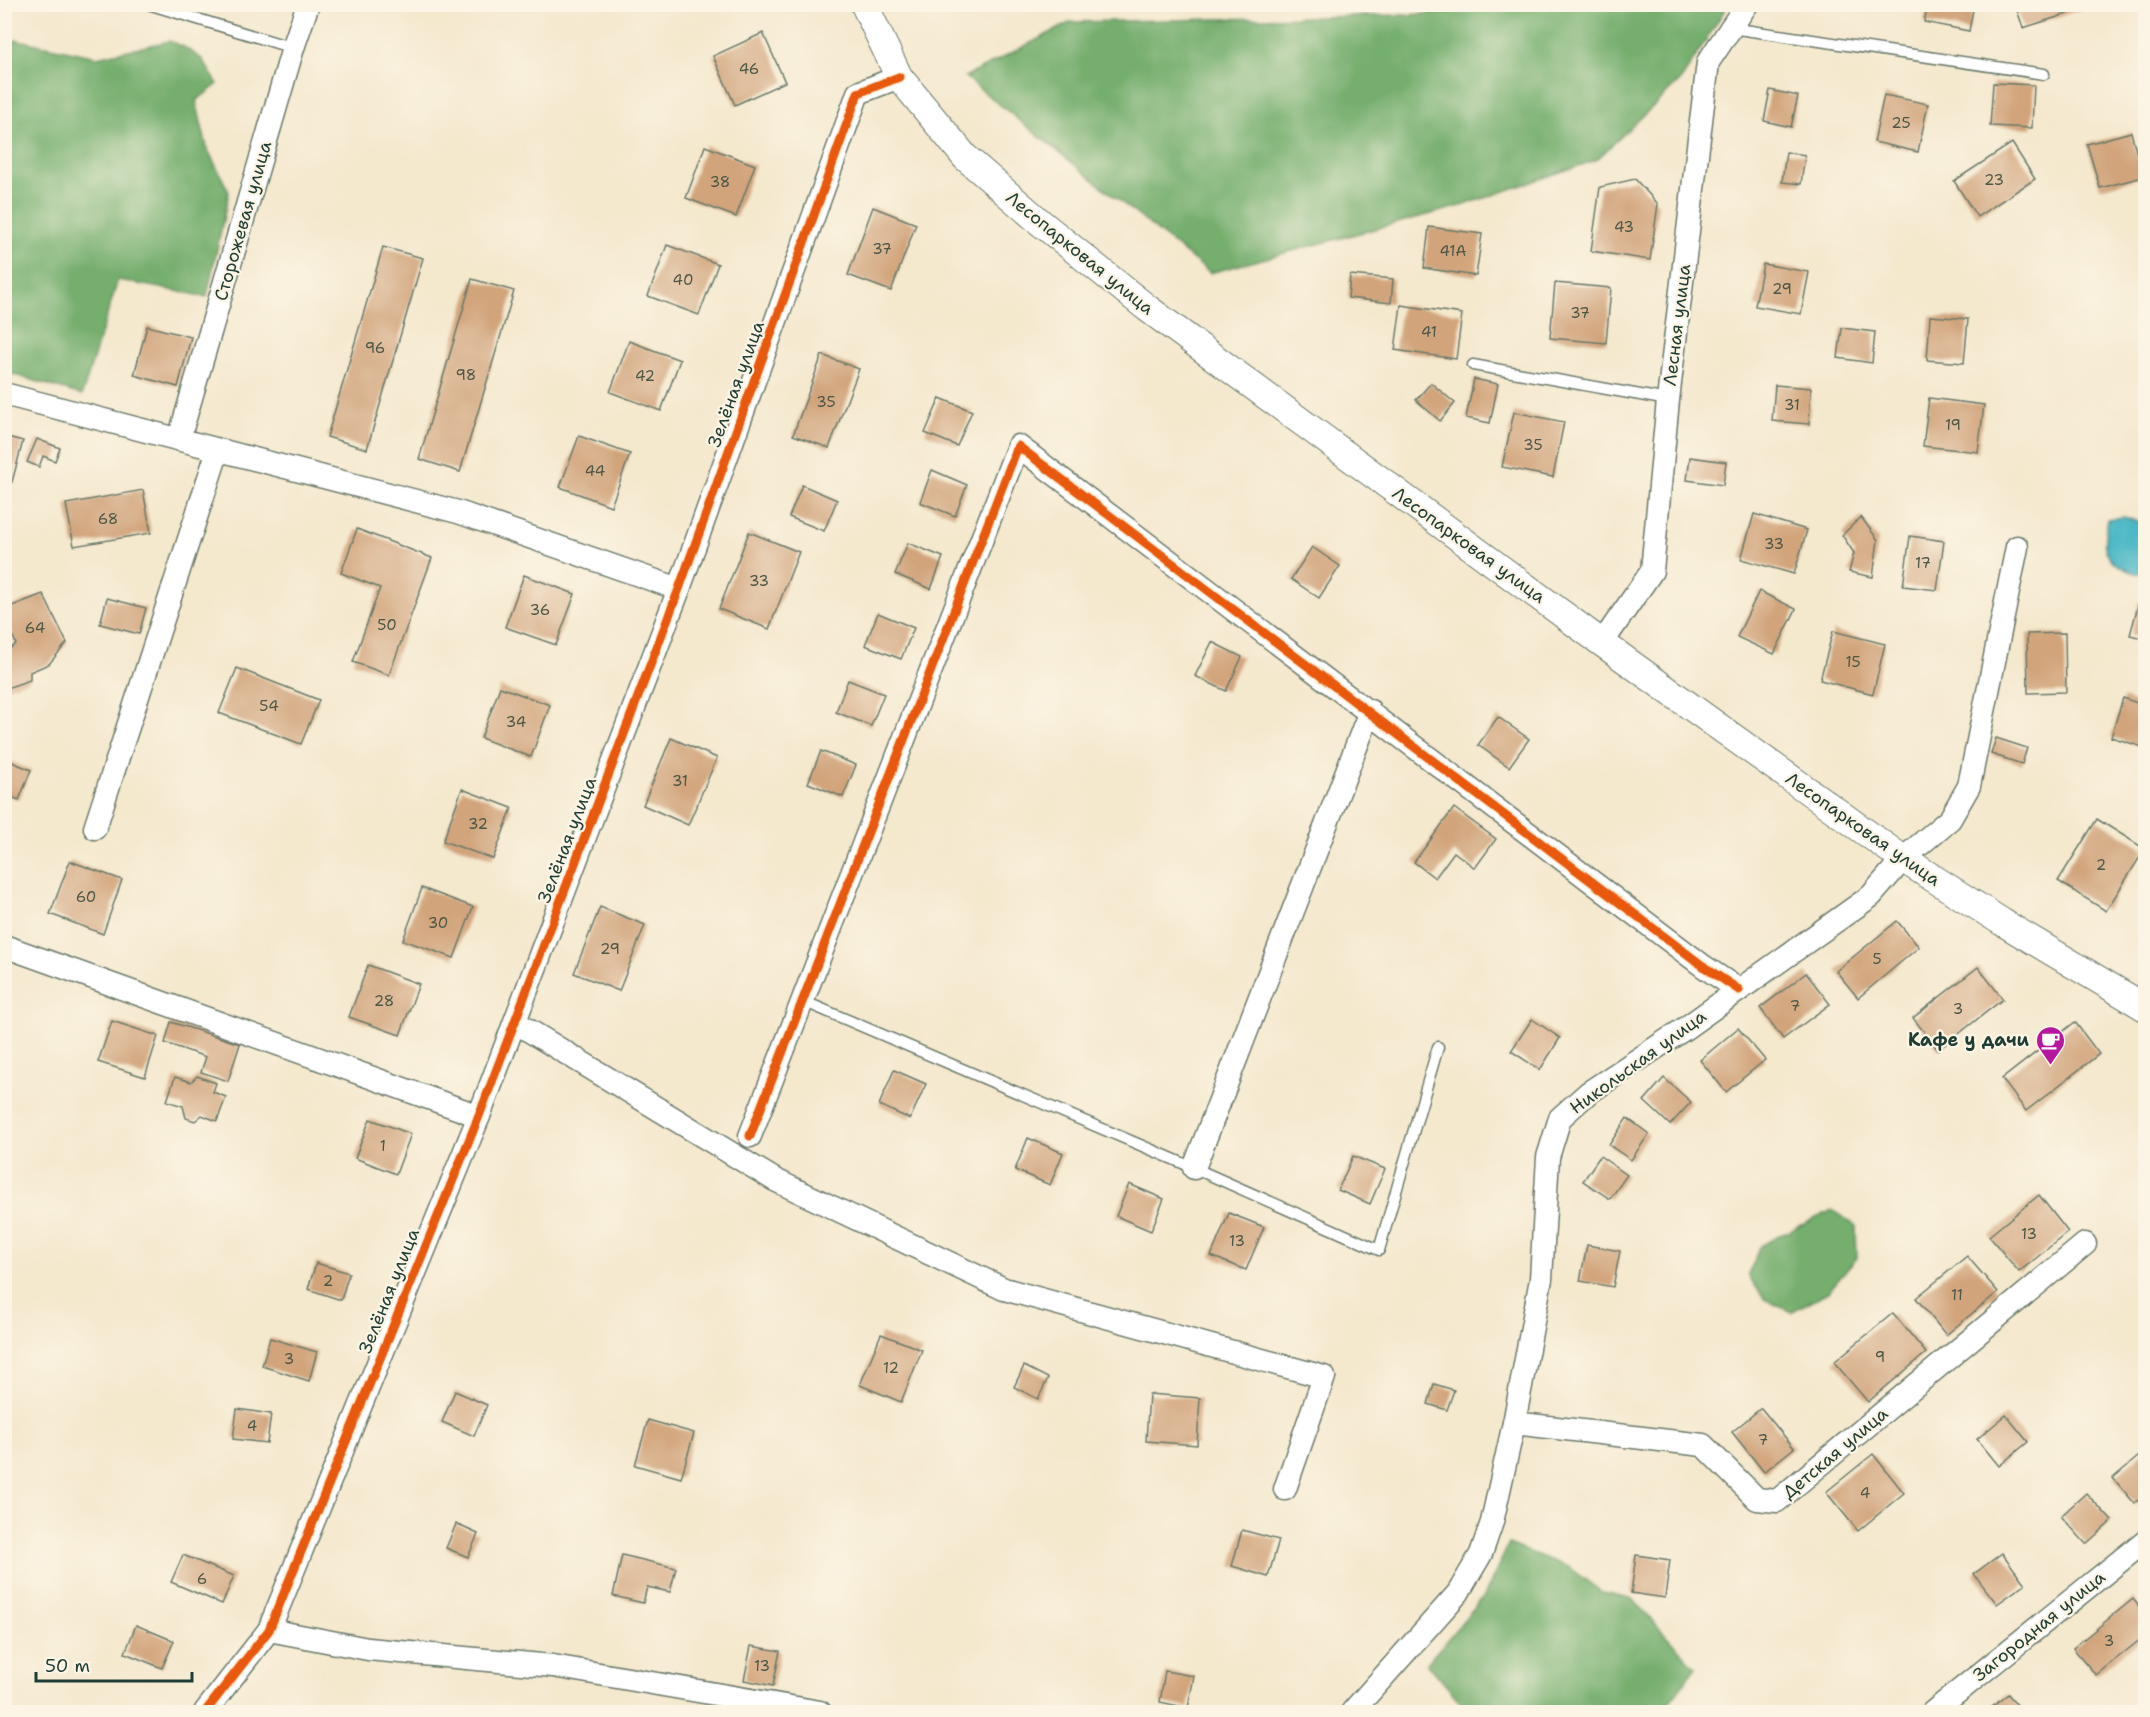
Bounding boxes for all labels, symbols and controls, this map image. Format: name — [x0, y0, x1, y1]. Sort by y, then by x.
house number: 46 — [739, 59, 759, 79]
house number: 25 — [1891, 113, 1911, 133]
street label: Сторожевая улица — [209, 138, 277, 304]
house number: 23 — [1984, 170, 2004, 190]
house number: 38 — [710, 172, 730, 192]
street label: Лесопарковая улица — [1001, 186, 1159, 320]
house number: 43 — [1614, 217, 1634, 237]
house number: 37 — [872, 239, 892, 259]
house number: 41А — [1440, 241, 1467, 261]
street label: Лесная улица — [1658, 263, 1696, 387]
house number: 40 — [673, 270, 693, 290]
house number: 29 — [1772, 279, 1792, 299]
house number: 37 — [1570, 303, 1590, 323]
street label: Зелёная улица — [702, 317, 770, 451]
house number: 41 — [1421, 322, 1437, 342]
house number: 96 — [365, 338, 385, 358]
house number: 98 — [456, 365, 476, 385]
house number: 42 — [635, 366, 655, 386]
house number: 35 — [816, 392, 836, 412]
house number: 31 — [1784, 395, 1800, 415]
house number: 19 — [1945, 415, 1961, 435]
house number: 35 — [1523, 435, 1543, 455]
house number: 44 — [585, 461, 605, 481]
street label: Лесопарковая улица — [1388, 481, 1550, 609]
house number: 68 — [98, 509, 118, 529]
house number: 33 — [1764, 534, 1784, 554]
house number: 17 — [1915, 553, 1931, 573]
house number: 33 — [749, 571, 769, 591]
house number: 36 — [530, 600, 550, 620]
house number: 50 — [377, 615, 397, 635]
house number: 64 — [25, 618, 45, 638]
house number: 15 — [1845, 652, 1861, 672]
house number: 54 — [259, 696, 279, 716]
house number: 34 — [506, 712, 526, 732]
street label: Лесопарковая улица — [1781, 766, 1945, 892]
house number: 31 — [672, 771, 688, 791]
street label: Зелёная улица — [532, 774, 602, 906]
house number: 32 — [468, 814, 488, 834]
house number: 2 — [2096, 855, 2106, 875]
house number: 60 — [76, 887, 96, 907]
house number: 30 — [428, 913, 448, 933]
house number: 29 — [600, 939, 620, 959]
house number: 5 — [1872, 949, 1882, 969]
house number: 28 — [374, 991, 394, 1011]
house number: 7 — [1790, 996, 1800, 1016]
house number: 3 — [1953, 999, 1963, 1019]
street label: Никольская улица — [1565, 1004, 1711, 1120]
cafe icon: Кафе у дачи — [2034, 1024, 2066, 1066]
place label: Кафе у дачи — [1908, 1028, 2030, 1052]
house number: 1 — [380, 1136, 386, 1156]
house number: 13 — [2021, 1224, 2037, 1244]
street label: Зелёная улица — [353, 1225, 425, 1357]
house number: 13 — [1229, 1231, 1245, 1251]
house number: 2 — [323, 1271, 333, 1291]
house number: 11 — [1951, 1285, 1963, 1305]
house number: 9 — [1875, 1347, 1885, 1367]
house number: 3 — [284, 1349, 294, 1369]
house number: 12 — [883, 1358, 899, 1378]
street label: Детская улица — [1777, 1402, 1893, 1504]
house number: 4 — [247, 1416, 257, 1436]
house number: 7 — [1758, 1430, 1768, 1450]
house number: 4 — [1860, 1483, 1870, 1503]
street label: Загородная улица — [1968, 1565, 2110, 1687]
house number: 6 — [197, 1569, 207, 1589]
house number: 3 — [2104, 1631, 2114, 1651]
scale bar — [36, 1645, 192, 1683]
text: 50 m — [45, 1654, 90, 1678]
house number: 13 — [754, 1656, 770, 1676]

